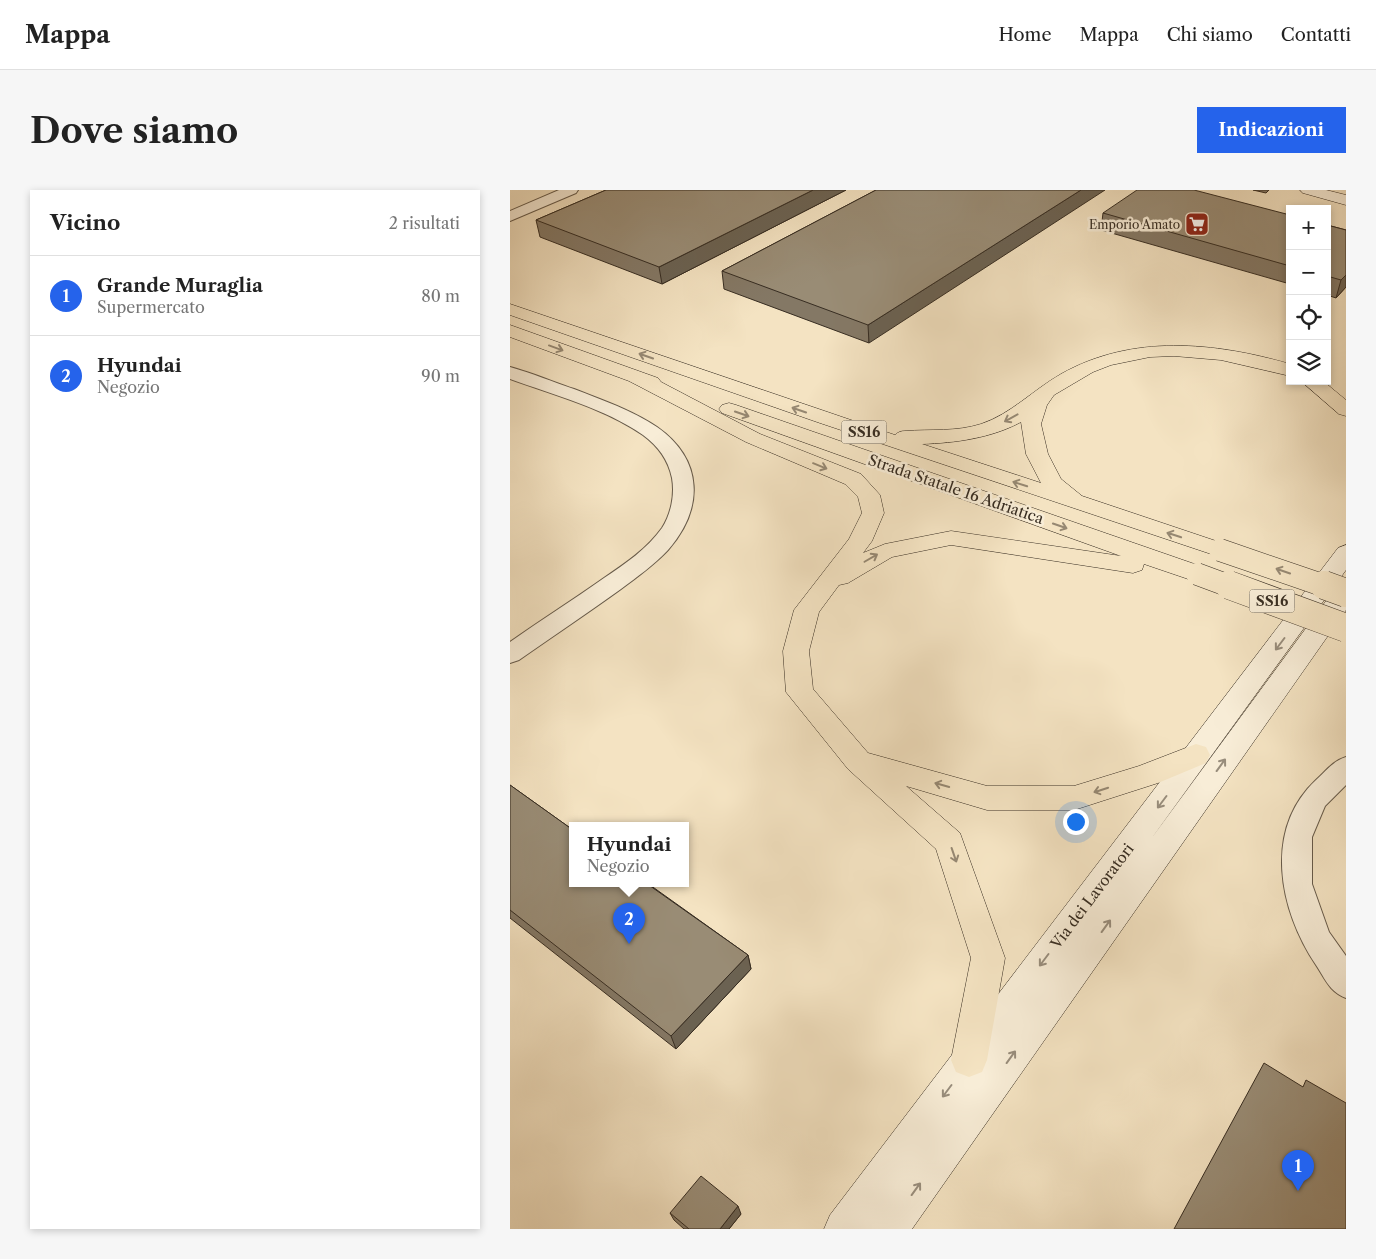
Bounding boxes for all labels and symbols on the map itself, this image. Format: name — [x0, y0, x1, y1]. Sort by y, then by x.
supermarket icon: Emporio Amato — [1184, 211, 1210, 237]
place label: Emporio Amato — [1089, 217, 1180, 232]
one-way arrow — [548, 344, 563, 353]
one-way arrow — [639, 351, 654, 360]
one-way arrow — [792, 405, 808, 414]
one-way arrow — [734, 410, 749, 419]
one-way arrow — [1004, 413, 1018, 423]
road number: SS16 — [842, 420, 886, 443]
street label: Strada Statale 16 Adriatica — [866, 450, 1046, 528]
one-way arrow — [813, 463, 828, 472]
one-way arrow — [1012, 478, 1028, 488]
one-way arrow — [1052, 522, 1068, 531]
one-way arrow — [1166, 529, 1182, 539]
one-way arrow — [864, 553, 878, 563]
one-way arrow — [1276, 566, 1292, 575]
road number: SS16 — [1250, 590, 1294, 612]
one-way arrow — [1274, 637, 1285, 650]
one-way arrow — [1216, 758, 1226, 772]
one-way arrow — [934, 780, 950, 790]
one-way arrow — [1093, 785, 1109, 795]
one-way arrow — [1156, 795, 1167, 808]
your location — [1063, 809, 1089, 835]
street label: Via dei Lavoratori — [1046, 839, 1138, 953]
one-way arrow — [950, 847, 959, 862]
pin: 2 — [613, 903, 645, 944]
one-way arrow — [1101, 919, 1111, 933]
one-way arrow — [1038, 953, 1049, 966]
one-way arrow — [1006, 1051, 1016, 1065]
one-way arrow — [942, 1084, 952, 1098]
pin: 1 — [1282, 1150, 1314, 1191]
one-way arrow — [911, 1183, 921, 1197]

